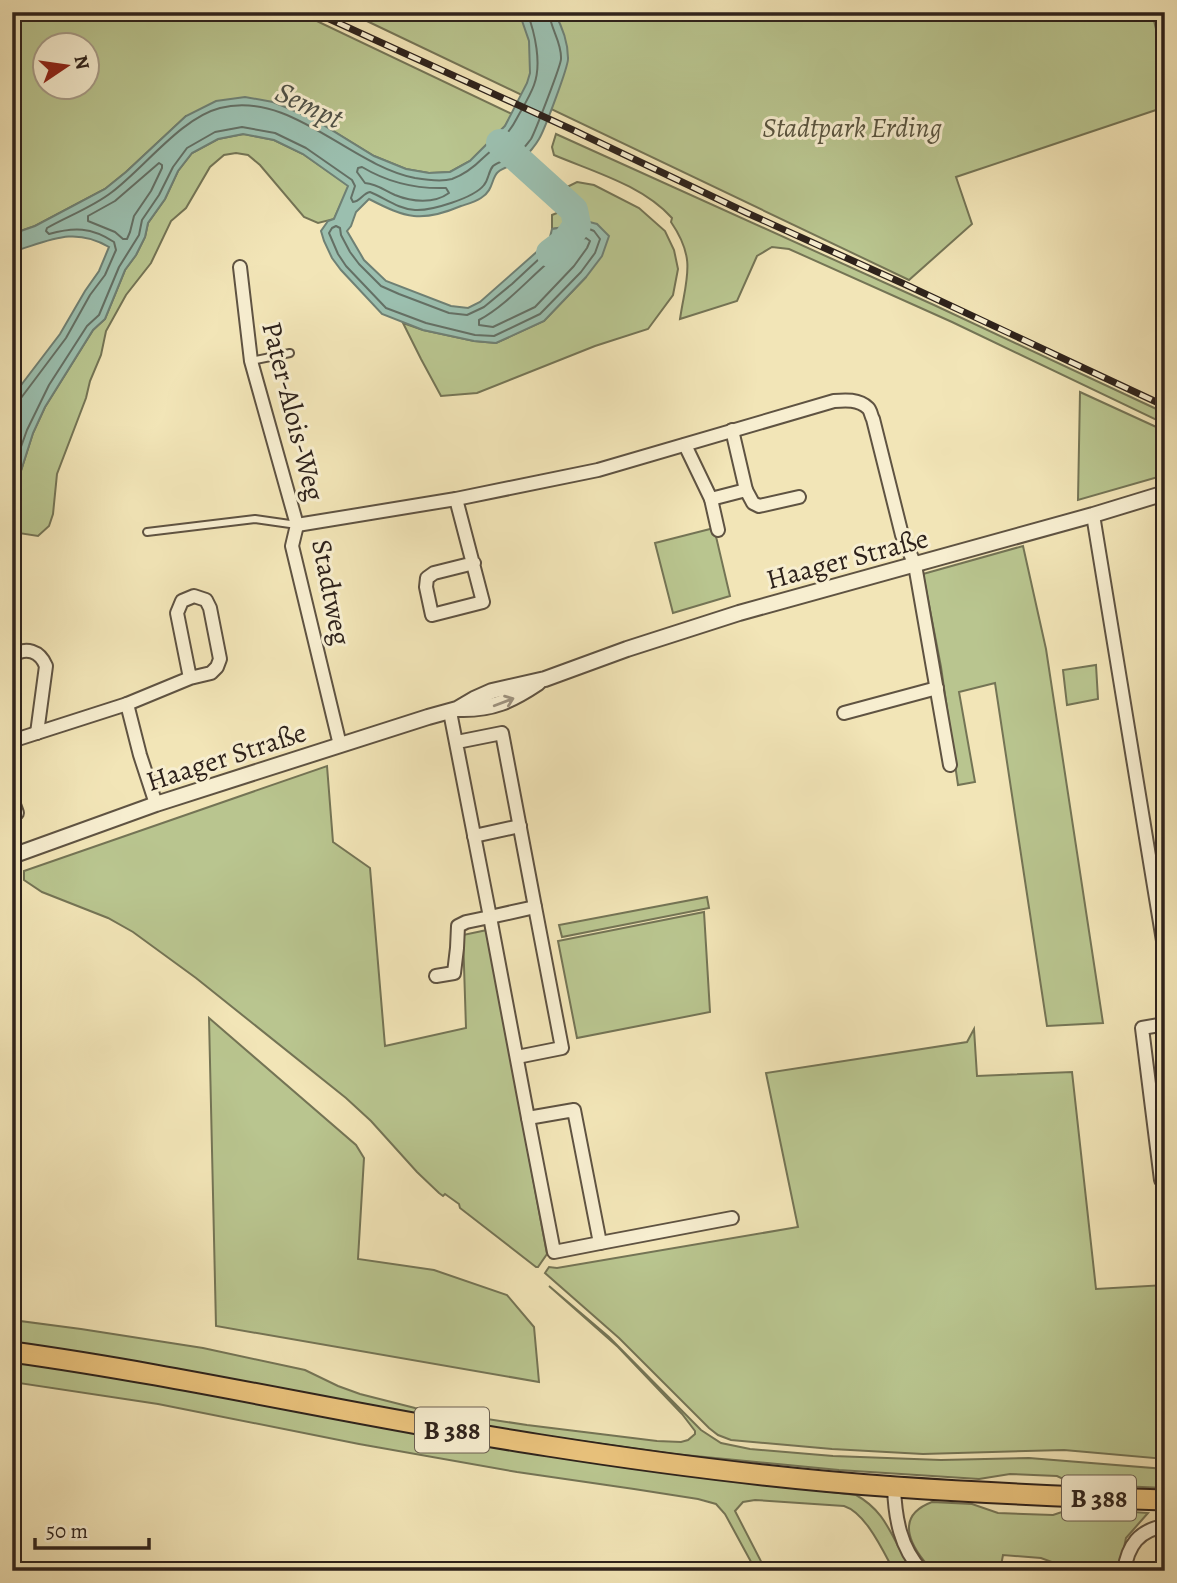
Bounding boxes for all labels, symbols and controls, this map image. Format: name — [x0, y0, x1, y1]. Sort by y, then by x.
north arrow — [32, 32, 102, 102]
text: N — [67, 53, 96, 72]
water label: Sempt — [269, 72, 351, 139]
park label: Stadtpark Erding — [762, 109, 942, 147]
street label: Pater-Alois-Weg — [252, 318, 334, 505]
street label: Haager Straße — [762, 519, 932, 599]
street label: Stadtweg — [302, 536, 360, 648]
one-way arrow — [492, 695, 514, 708]
street label: Haager Straße — [141, 713, 311, 801]
road number: B 388 — [415, 1408, 489, 1452]
road number: B 388 — [1062, 1476, 1136, 1520]
scale bar — [35, 1506, 149, 1550]
text: 50 m — [46, 1517, 88, 1545]

